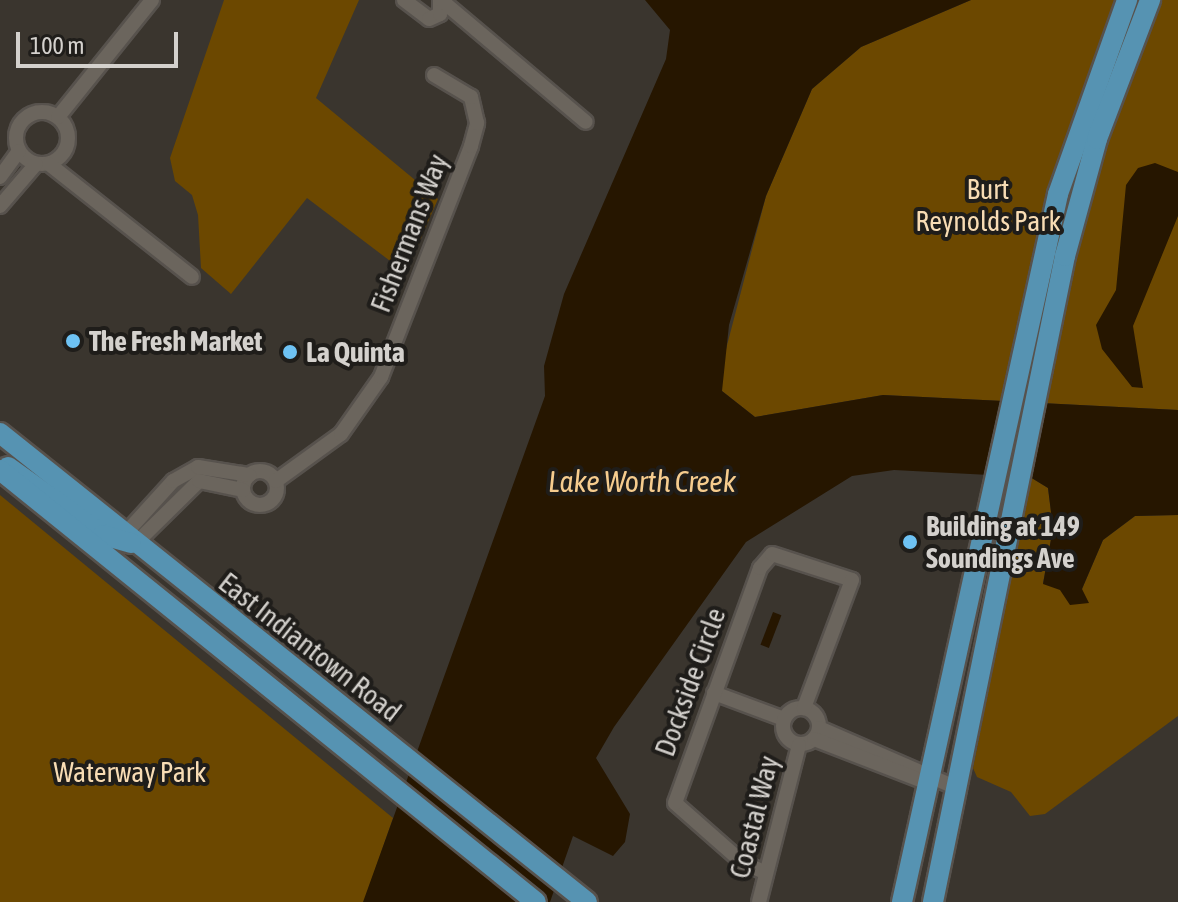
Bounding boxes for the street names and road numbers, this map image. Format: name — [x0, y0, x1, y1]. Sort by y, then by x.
street label: Fishermans Way — [363, 149, 455, 317]
street label: East Indiantown Road — [212, 565, 408, 729]
street label: Dockside Circle — [648, 603, 732, 761]
street label: Coastal Way — [723, 752, 785, 882]

